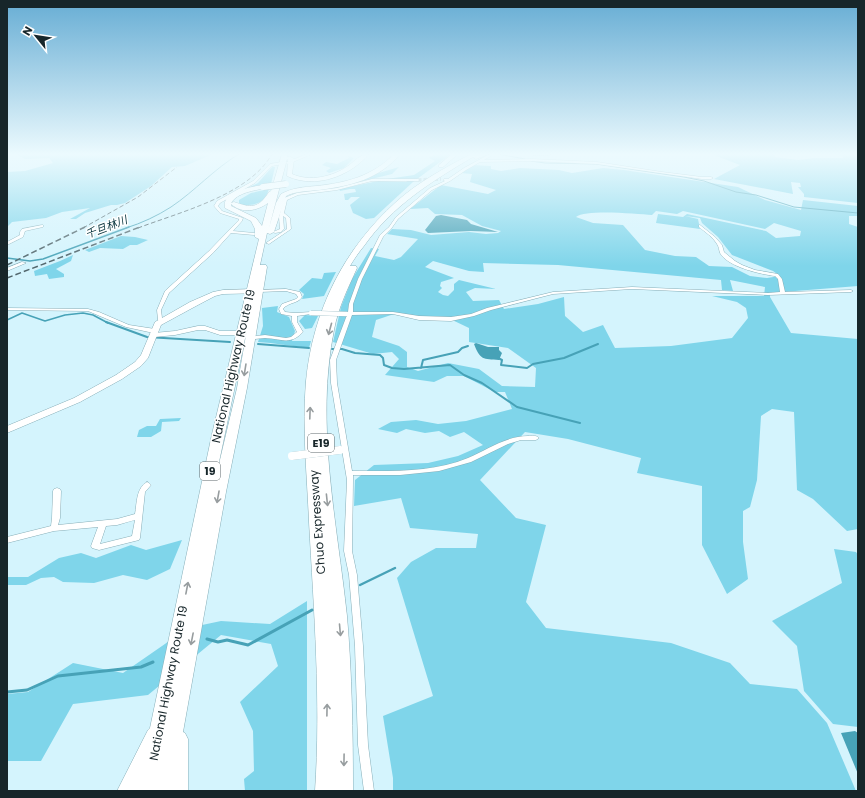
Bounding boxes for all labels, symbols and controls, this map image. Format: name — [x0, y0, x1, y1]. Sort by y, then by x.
north arrow — [16, 16, 56, 56]
text: N — [18, 23, 36, 39]
water label: 千旦林川 — [83, 211, 130, 242]
street label: National Highway Route 19 — [207, 287, 259, 445]
one-way arrow — [325, 323, 333, 336]
one-way arrow — [241, 363, 249, 376]
one-way arrow — [306, 407, 314, 420]
road number: E19 — [308, 434, 334, 452]
road number: 19 — [200, 462, 220, 480]
street label: Chuo Expressway — [305, 469, 329, 575]
one-way arrow — [214, 490, 222, 503]
one-way arrow — [323, 493, 331, 506]
one-way arrow — [183, 582, 191, 595]
street label: National Highway Route 19 — [145, 604, 191, 762]
one-way arrow — [336, 623, 343, 636]
one-way arrow — [187, 632, 195, 645]
one-way arrow — [323, 704, 331, 717]
one-way arrow — [340, 753, 348, 766]

